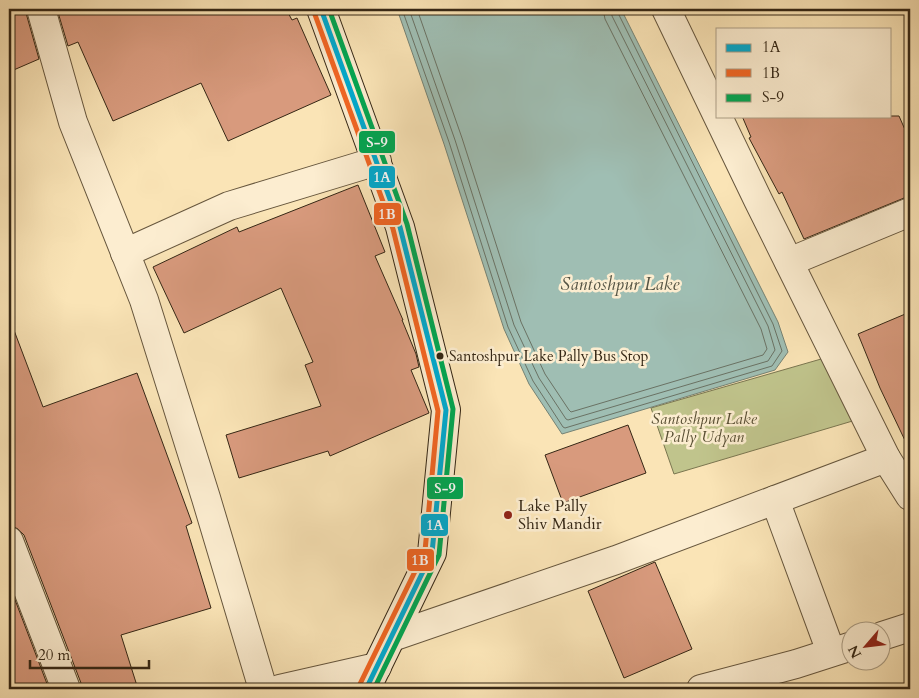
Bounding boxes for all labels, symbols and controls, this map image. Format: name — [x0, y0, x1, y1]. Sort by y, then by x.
legend — [716, 28, 892, 118]
text: 1A — [762, 37, 781, 57]
text: 1B — [762, 63, 780, 83]
text: S-9 — [762, 87, 784, 107]
line badge: S-9 — [358, 130, 396, 154]
text: S-9 — [366, 133, 388, 152]
line badge: 1A — [368, 165, 396, 189]
text: 1A — [373, 168, 391, 187]
line badge: 1B — [373, 202, 402, 226]
text: 1B — [378, 205, 396, 224]
water label: Santoshpur Lake — [561, 272, 680, 297]
place label: Santoshpur Lake Pally Bus Stop — [449, 346, 649, 366]
marker: Santoshpur Lake Pally Bus Stop — [435, 351, 445, 361]
park label: Santoshpur Lake Pally Udyan — [651, 408, 758, 448]
line badge: S-9 — [426, 476, 464, 500]
text: S-9 — [434, 479, 456, 498]
place label: Lake Pally Shiv Mandir — [518, 495, 602, 535]
marker: Lake Pally Shiv Mandir — [502, 509, 514, 521]
line badge: 1A — [420, 513, 449, 537]
text: 1A — [426, 516, 444, 535]
line badge: 1B — [406, 548, 435, 572]
text: 1B — [411, 551, 429, 570]
north arrow — [842, 620, 892, 670]
scale bar — [30, 638, 149, 670]
text: N — [844, 642, 866, 662]
text: 20 m — [38, 645, 70, 665]

